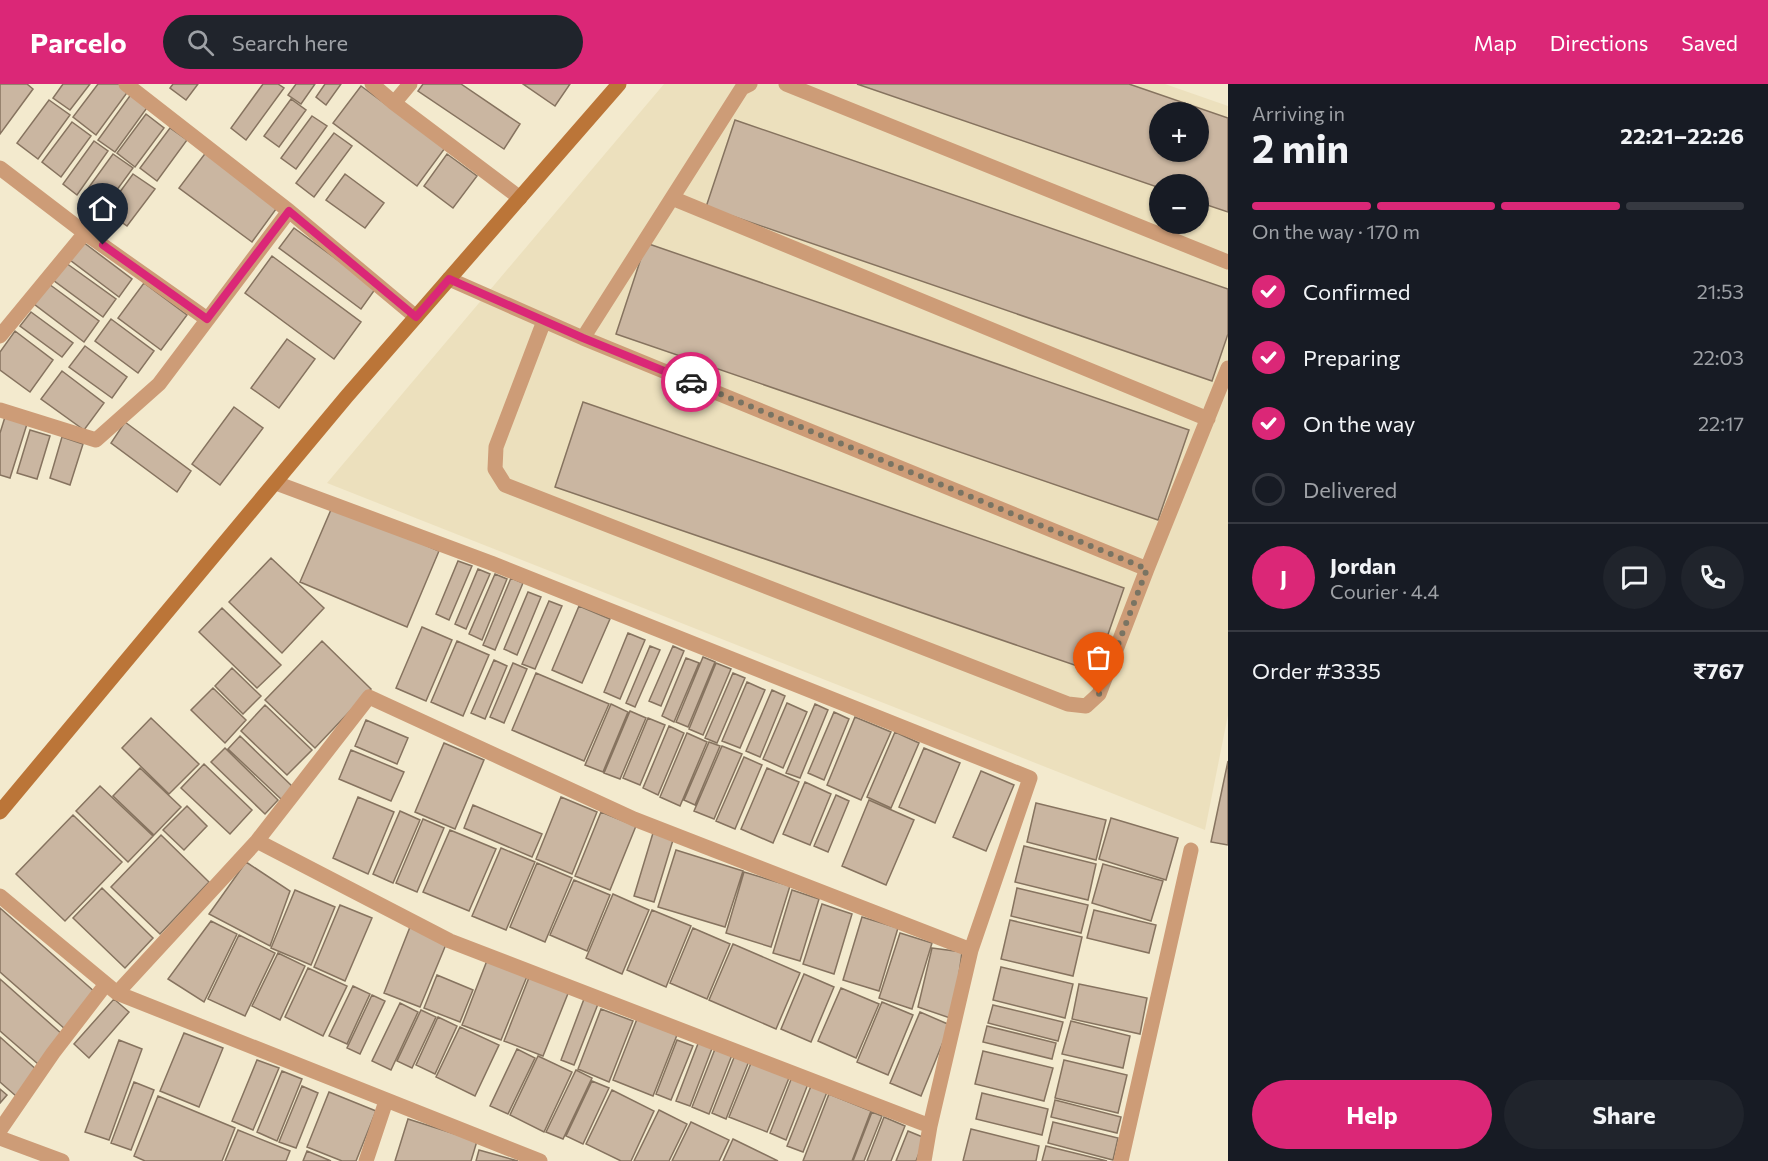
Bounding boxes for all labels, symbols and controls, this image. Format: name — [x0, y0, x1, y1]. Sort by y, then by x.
search box — [163, 15, 583, 69]
text: Parcelo — [30, 25, 127, 59]
icon: search — [184, 26, 217, 59]
text: Search here — [232, 29, 348, 56]
text: Map — [1474, 30, 1517, 55]
text: Directions — [1550, 30, 1648, 55]
text: Saved — [1681, 30, 1738, 55]
text: Arriving in — [1252, 101, 1345, 125]
map controls — [1149, 102, 1209, 234]
button: + — [1149, 102, 1209, 162]
text: 22:21–22:26 — [1620, 122, 1744, 149]
text: 2 min — [1252, 123, 1349, 171]
button: − — [1149, 174, 1209, 234]
pin — [77, 183, 128, 245]
icon: home — [86, 192, 119, 225]
text: On the way · 170 m — [1252, 219, 1420, 243]
icon: check — [1252, 275, 1285, 308]
text: Confirmed — [1303, 278, 1410, 305]
text: 21:53 — [1697, 279, 1744, 303]
icon: check — [1252, 341, 1285, 374]
text: Preparing — [1303, 344, 1400, 371]
text: 22:03 — [1693, 345, 1744, 369]
courier — [661, 352, 721, 412]
icon: car — [675, 366, 708, 399]
icon: check — [1252, 407, 1285, 440]
text: On the way — [1303, 410, 1415, 437]
text: 22:17 — [1698, 411, 1744, 435]
text: Delivered — [1303, 476, 1397, 503]
button: chat — [1603, 546, 1666, 609]
button: phone — [1681, 546, 1744, 609]
text: Jordan — [1330, 552, 1396, 579]
text: J — [1280, 564, 1287, 591]
text: Courier · 4.4 — [1330, 579, 1439, 603]
pin — [1073, 632, 1124, 694]
icon: bag — [1082, 641, 1115, 674]
text: Order #3335 — [1252, 657, 1381, 684]
text: ₹767 — [1693, 657, 1744, 684]
button: Help — [1252, 1080, 1492, 1149]
button: Share — [1504, 1080, 1744, 1149]

